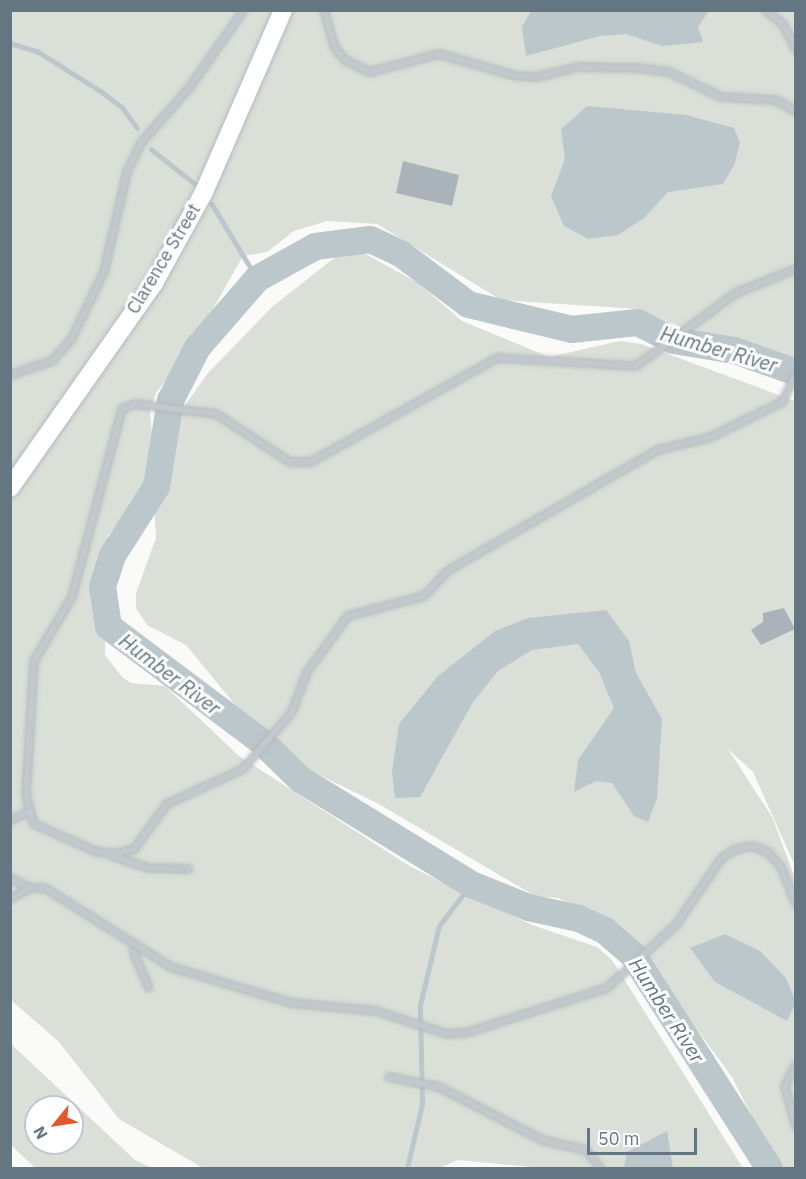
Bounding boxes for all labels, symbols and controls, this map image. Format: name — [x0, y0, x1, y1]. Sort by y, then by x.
street label: Clarence Street — [123, 200, 205, 318]
water label: Humber River — [658, 321, 780, 377]
water label: Humber River — [115, 628, 225, 720]
water label: Humber River — [624, 953, 710, 1067]
north arrow — [24, 1095, 84, 1155]
scale bar — [590, 1116, 700, 1154]
text: N — [29, 1123, 52, 1143]
text: 50 m — [598, 1127, 640, 1150]

